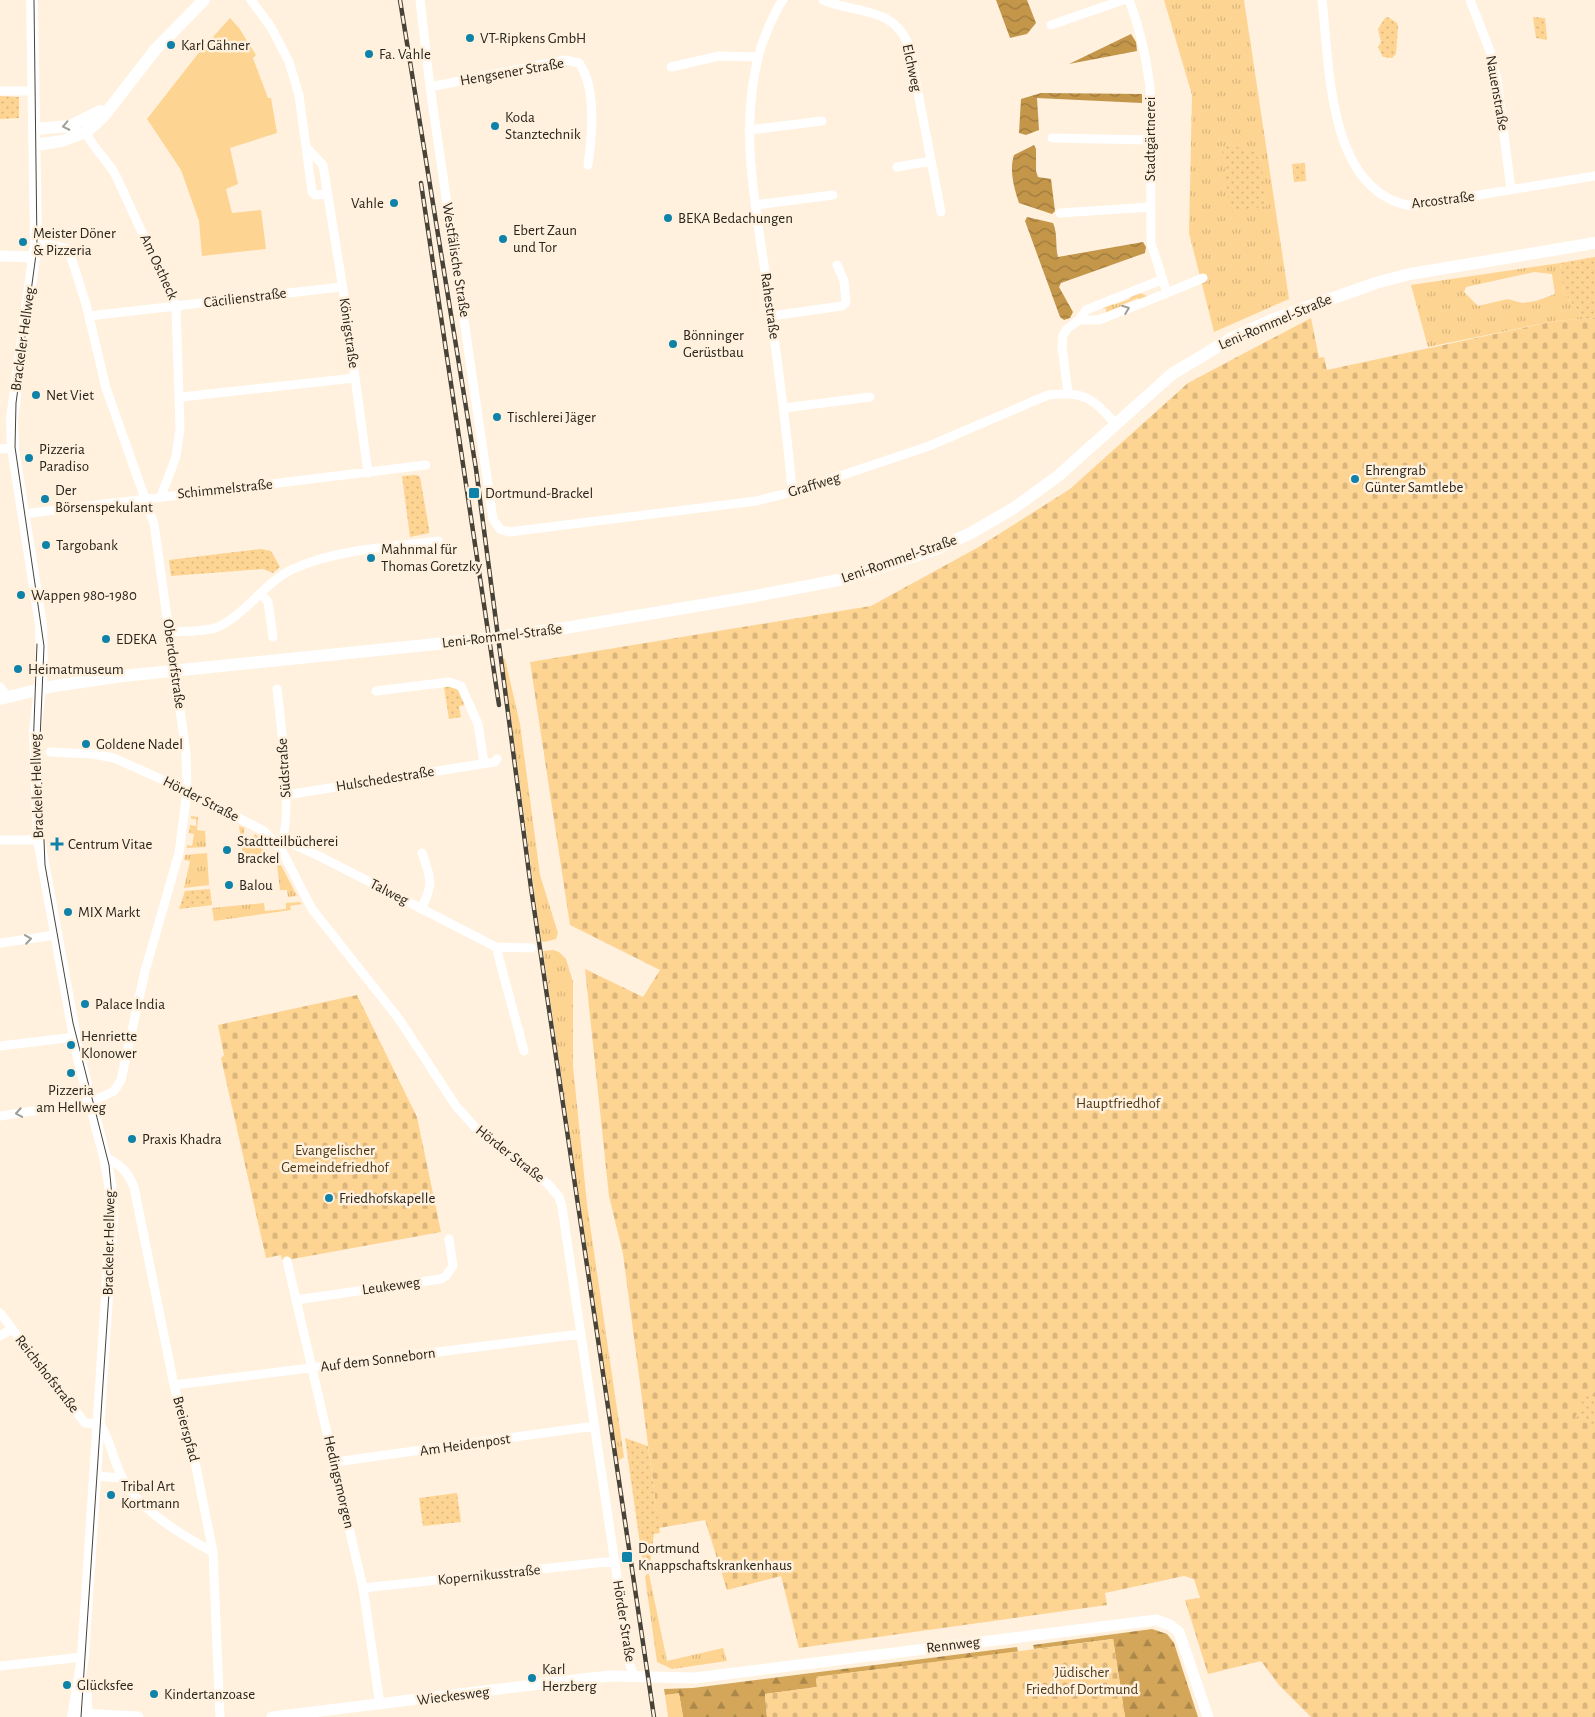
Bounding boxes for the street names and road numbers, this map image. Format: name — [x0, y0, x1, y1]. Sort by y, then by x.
street label: Elchweg — [900, 43, 924, 94]
street label: Nauenstraße — [1483, 54, 1511, 132]
street label: Hengsener Straße — [459, 55, 565, 89]
street label: Stadtgärtnerei — [1143, 97, 1158, 181]
street label: Arcostraße — [1410, 189, 1476, 211]
street label: Westfälische Straße — [440, 202, 472, 318]
street label: Am Ostheck — [137, 232, 181, 302]
street label: Rahestraße — [758, 272, 782, 340]
street label: Brackeler Hellweg — [8, 285, 38, 392]
street label: Cäcilienstraße — [203, 285, 287, 311]
street label: Leni-Rommel-Straße — [1216, 291, 1334, 353]
street label: Königstraße — [337, 297, 361, 369]
street label: Graffweg — [786, 470, 842, 500]
street label: Schimmelstraße — [177, 477, 273, 501]
street label: Leni-Rommel-Straße — [839, 532, 959, 586]
street label: Oberdorfstraße — [160, 618, 188, 710]
street label: Leni-Rommel-Straße — [441, 621, 563, 651]
street label: Brackeler Hellweg — [28, 733, 46, 839]
street label: Südstraße — [274, 738, 294, 798]
street label: Hulschedestraße — [335, 764, 435, 794]
street label: Hörder Straße — [161, 774, 241, 824]
street label: Talweg — [367, 876, 411, 908]
street label: Hörder Straße — [473, 1123, 547, 1185]
street label: Brackeler Hellweg — [101, 1190, 117, 1296]
street label: Leukeweg — [361, 1274, 421, 1297]
street label: Reichshofstraße — [12, 1332, 82, 1416]
street label: Auf dem Sonneborn — [320, 1345, 436, 1375]
street label: Breierspfad — [170, 1395, 202, 1464]
street label: Am Heidenpost — [419, 1431, 511, 1459]
street label: Hedingsmorgen — [321, 1434, 357, 1530]
street label: Kopernikusstraße — [437, 1562, 541, 1588]
street label: Hörder Straße — [610, 1579, 638, 1663]
street label: Rennweg — [925, 1634, 981, 1656]
street label: Wieckesweg — [416, 1684, 491, 1708]

